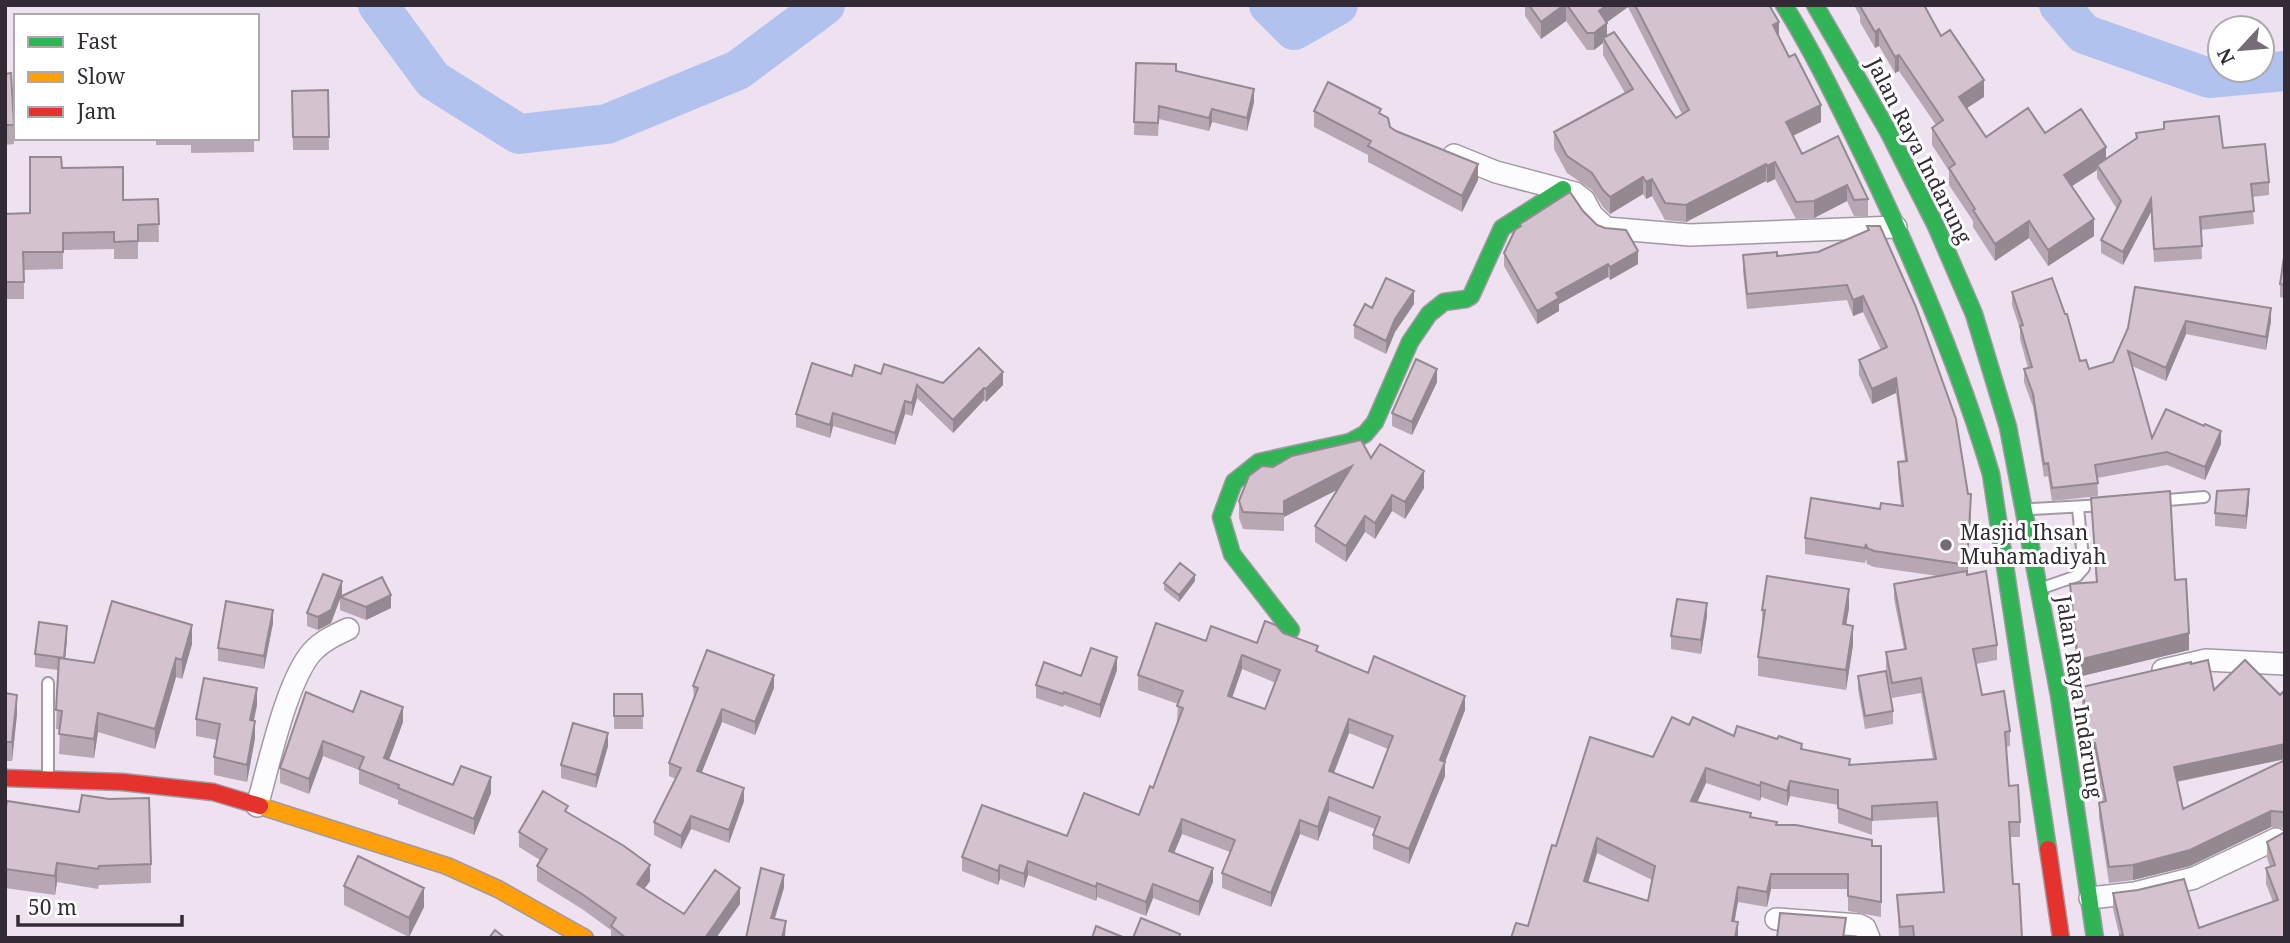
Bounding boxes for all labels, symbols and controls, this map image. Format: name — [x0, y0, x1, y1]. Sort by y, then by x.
legend — [14, 14, 259, 140]
north arrow — [2206, 14, 2276, 84]
text: Fast — [77, 27, 117, 55]
text: N — [2211, 44, 2241, 69]
street label: Jalan Raya Indarung — [1860, 52, 1979, 249]
text: Slow — [77, 62, 126, 90]
text: Jam — [76, 97, 116, 125]
place label: Masjid Ihsan Muhamadiyah — [1960, 518, 2107, 570]
marker: Masjid Ihsan Muhamadiyah — [1938, 537, 1954, 553]
street label: Jalan Raya Indarung — [2050, 592, 2110, 801]
scale bar — [18, 884, 182, 928]
text: 50 m — [28, 893, 77, 921]

